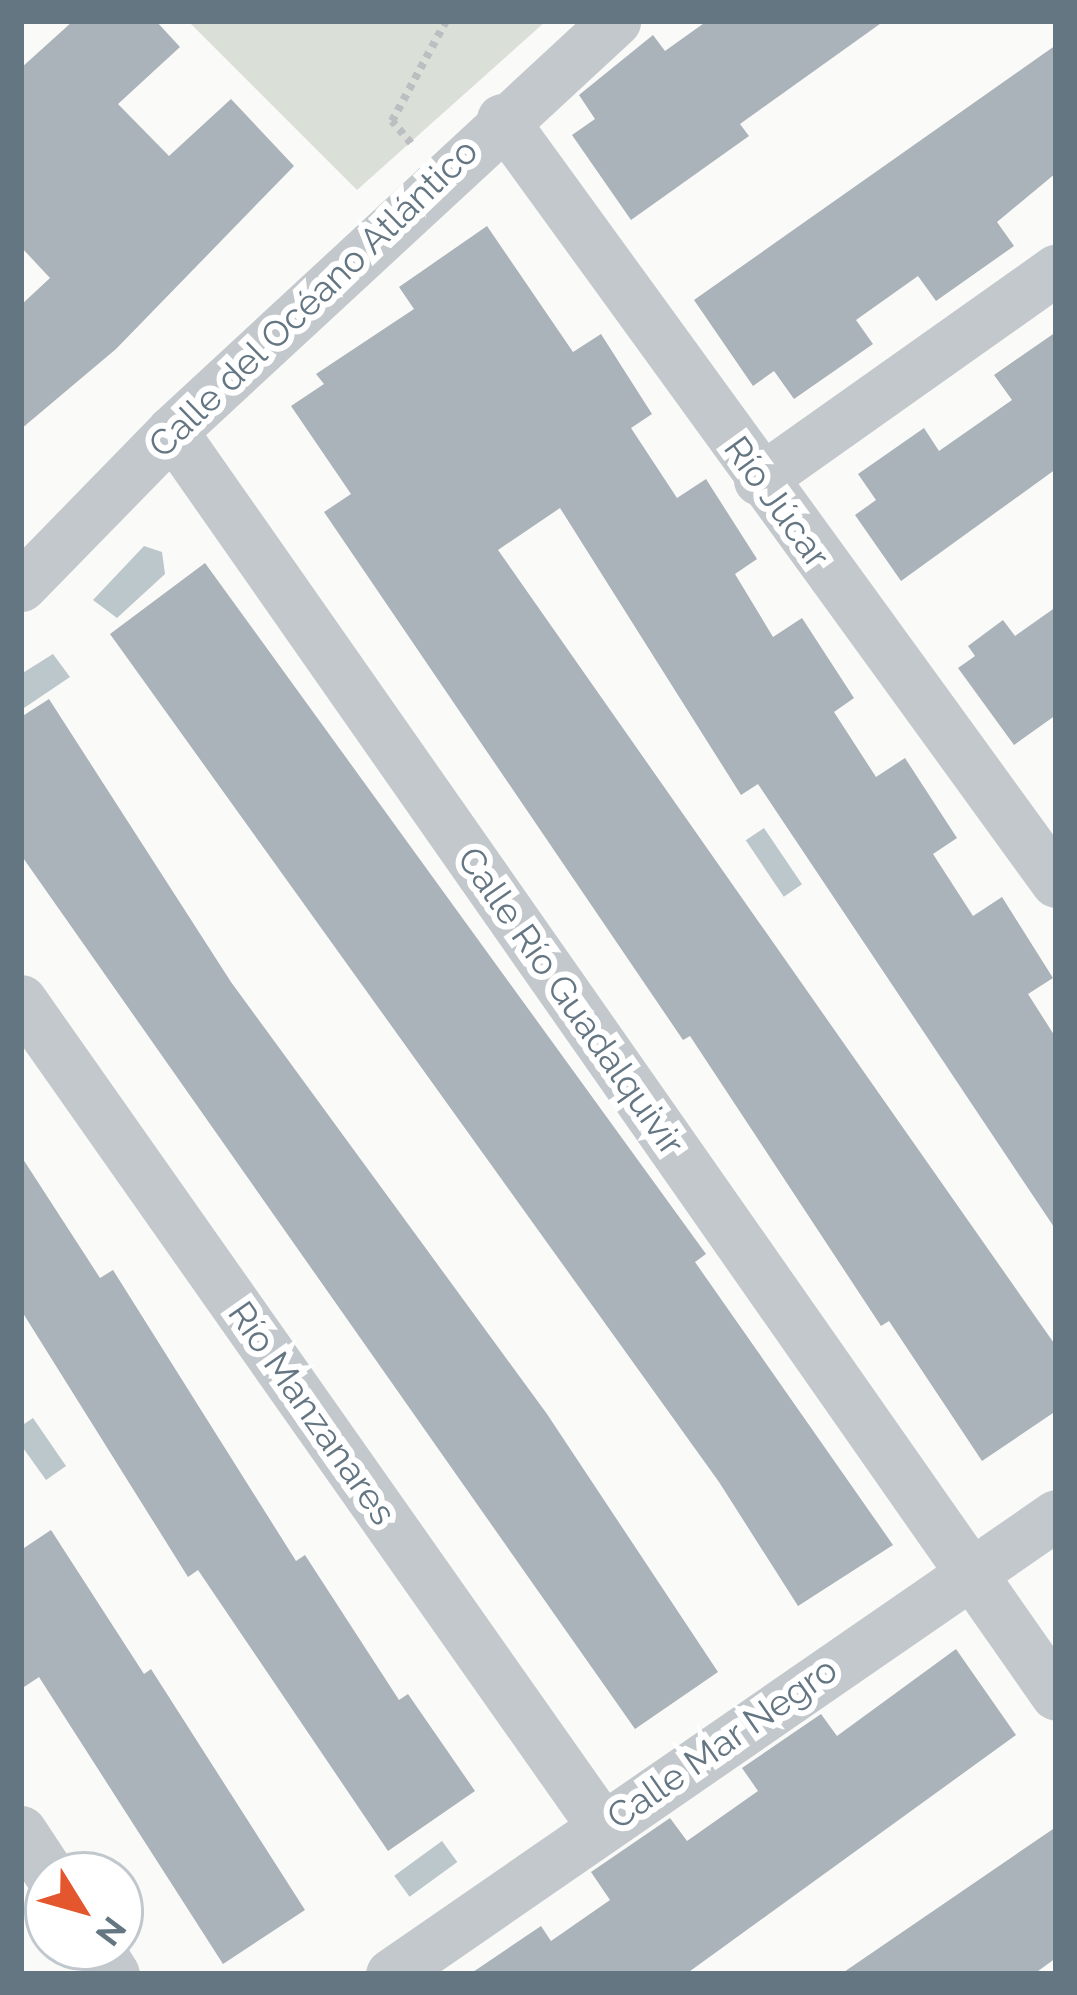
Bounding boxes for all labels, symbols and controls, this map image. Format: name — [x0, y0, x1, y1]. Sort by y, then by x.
street label: Calle del Océano Atlántico — [139, 129, 487, 467]
street label: Río Júcar — [715, 428, 839, 576]
street label: Calle Río Guadalquivir — [448, 839, 694, 1163]
street label: Río Manzanares — [219, 1293, 405, 1533]
street label: Calle Mar Negro — [598, 1647, 846, 1839]
north arrow — [24, 1851, 144, 1971]
text: N — [88, 1909, 134, 1953]

